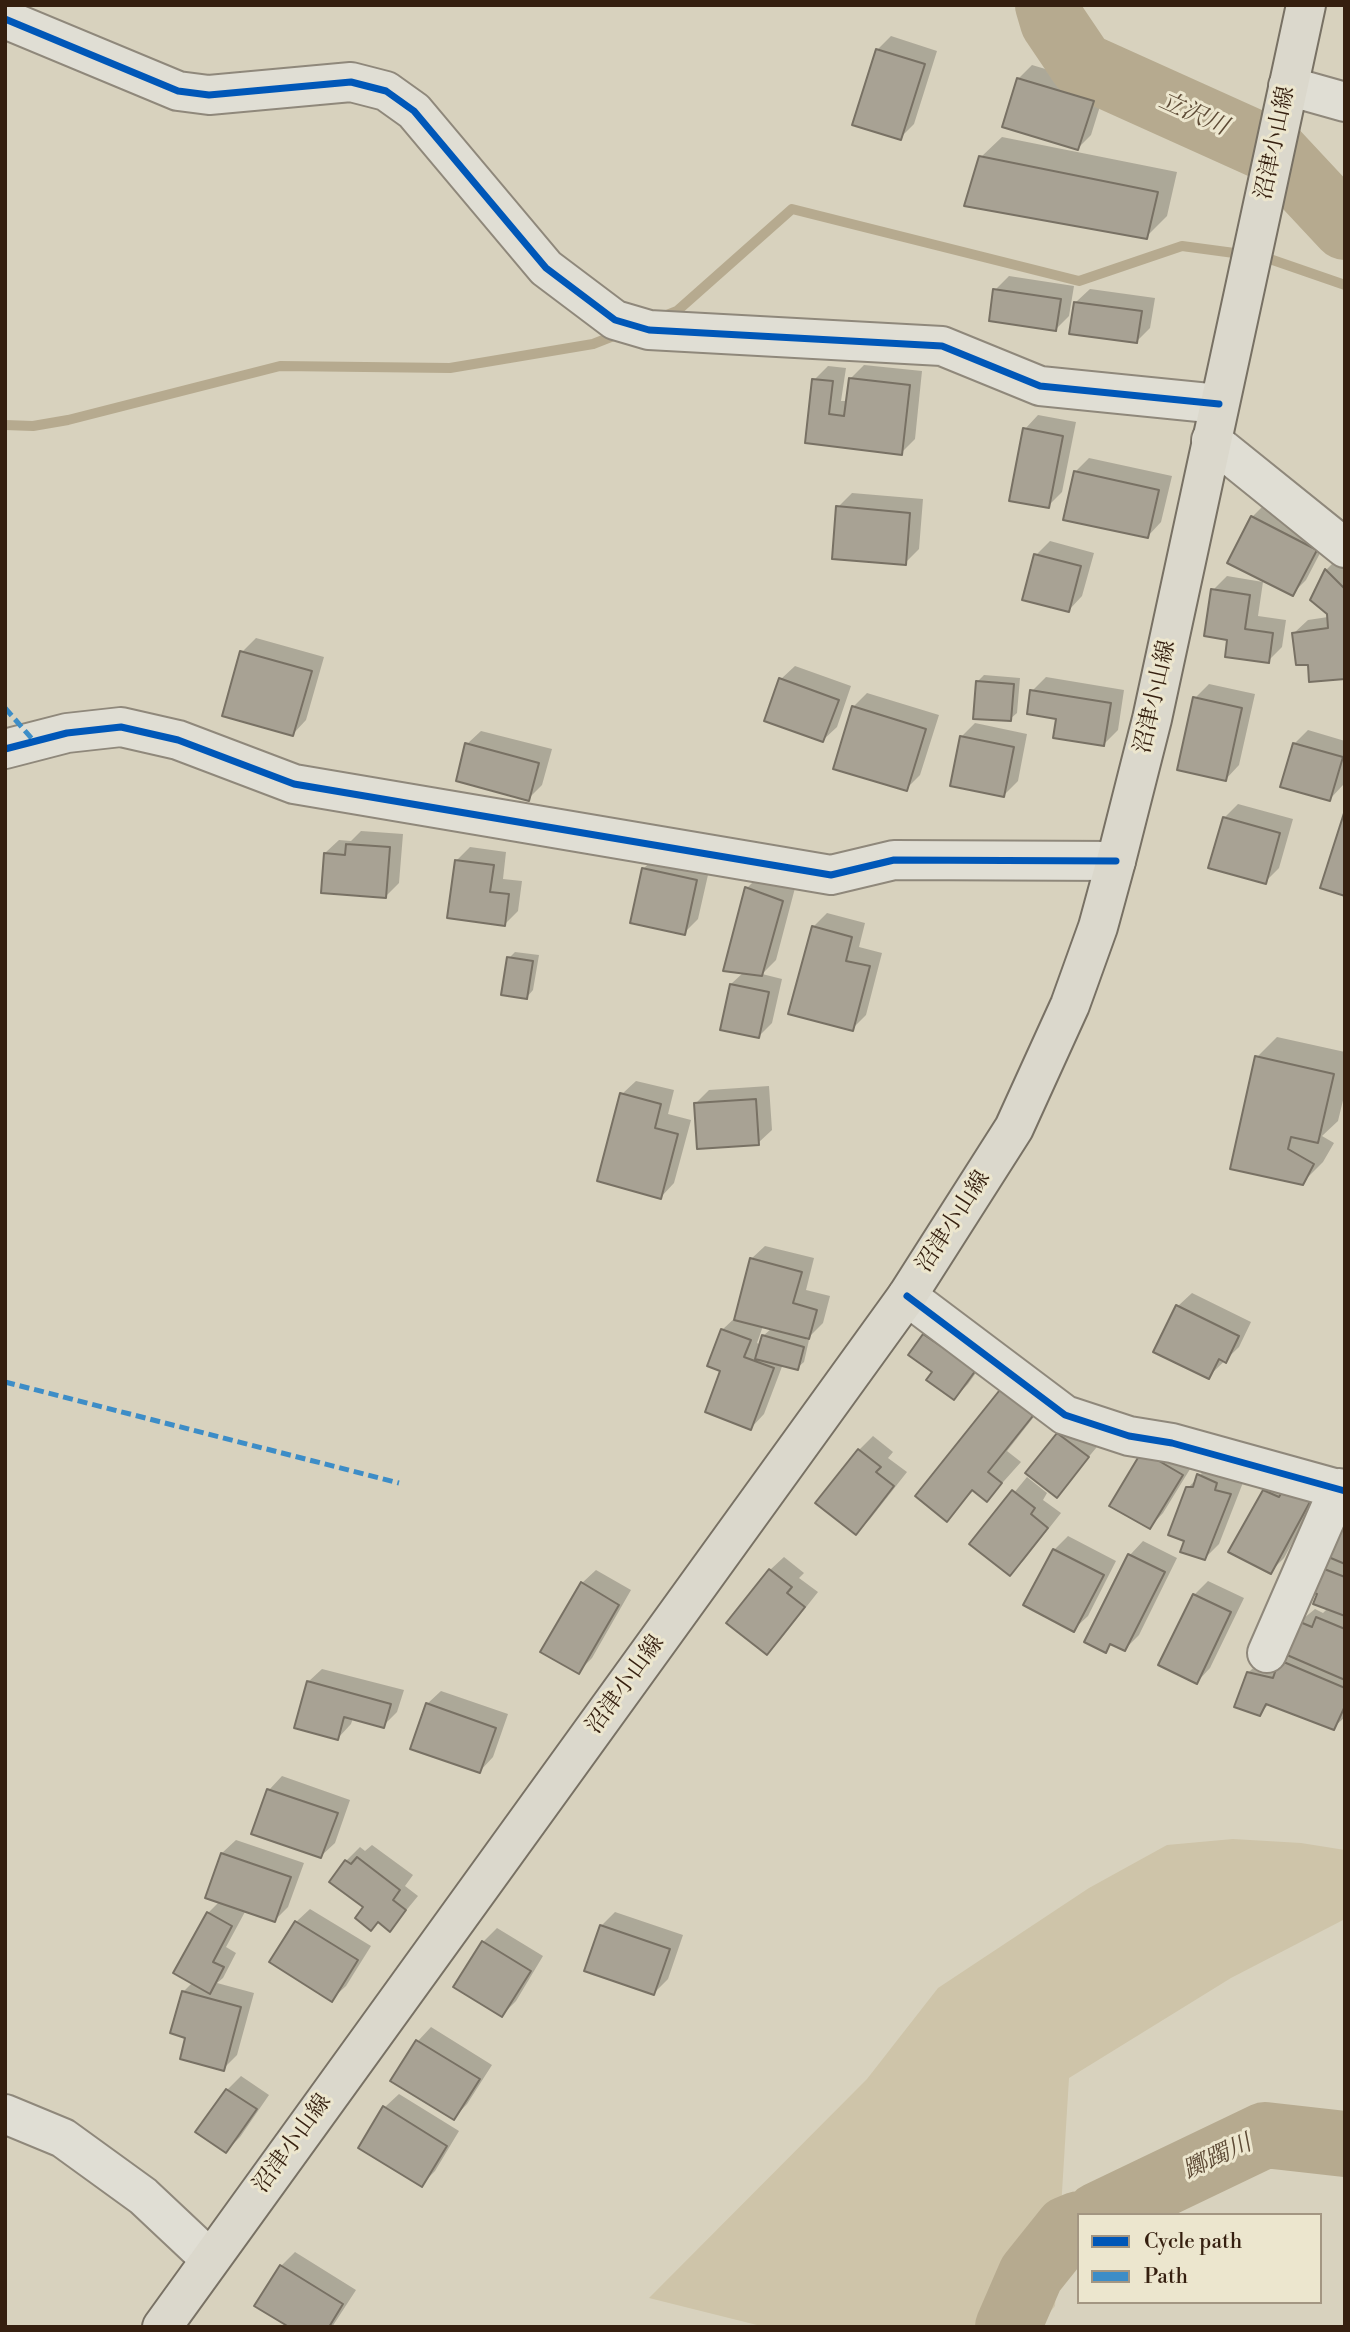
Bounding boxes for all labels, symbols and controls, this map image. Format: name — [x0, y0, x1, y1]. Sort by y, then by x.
street label: 沼津小山線 — [1251, 84, 1301, 202]
water label: 立沢川 — [1154, 87, 1232, 143]
street label: 沼津小山線 — [1130, 638, 1182, 756]
street label: 沼津小山線 — [911, 1166, 997, 1278]
street label: 沼津小山線 — [581, 1630, 671, 1740]
street label: 沼津小山線 — [248, 2089, 338, 2199]
water label: 躑躅川 — [1179, 2130, 1257, 2186]
legend — [1077, 2213, 1322, 2304]
text: Cycle path — [1144, 2229, 1242, 2255]
text: Path — [1144, 2264, 1188, 2290]

